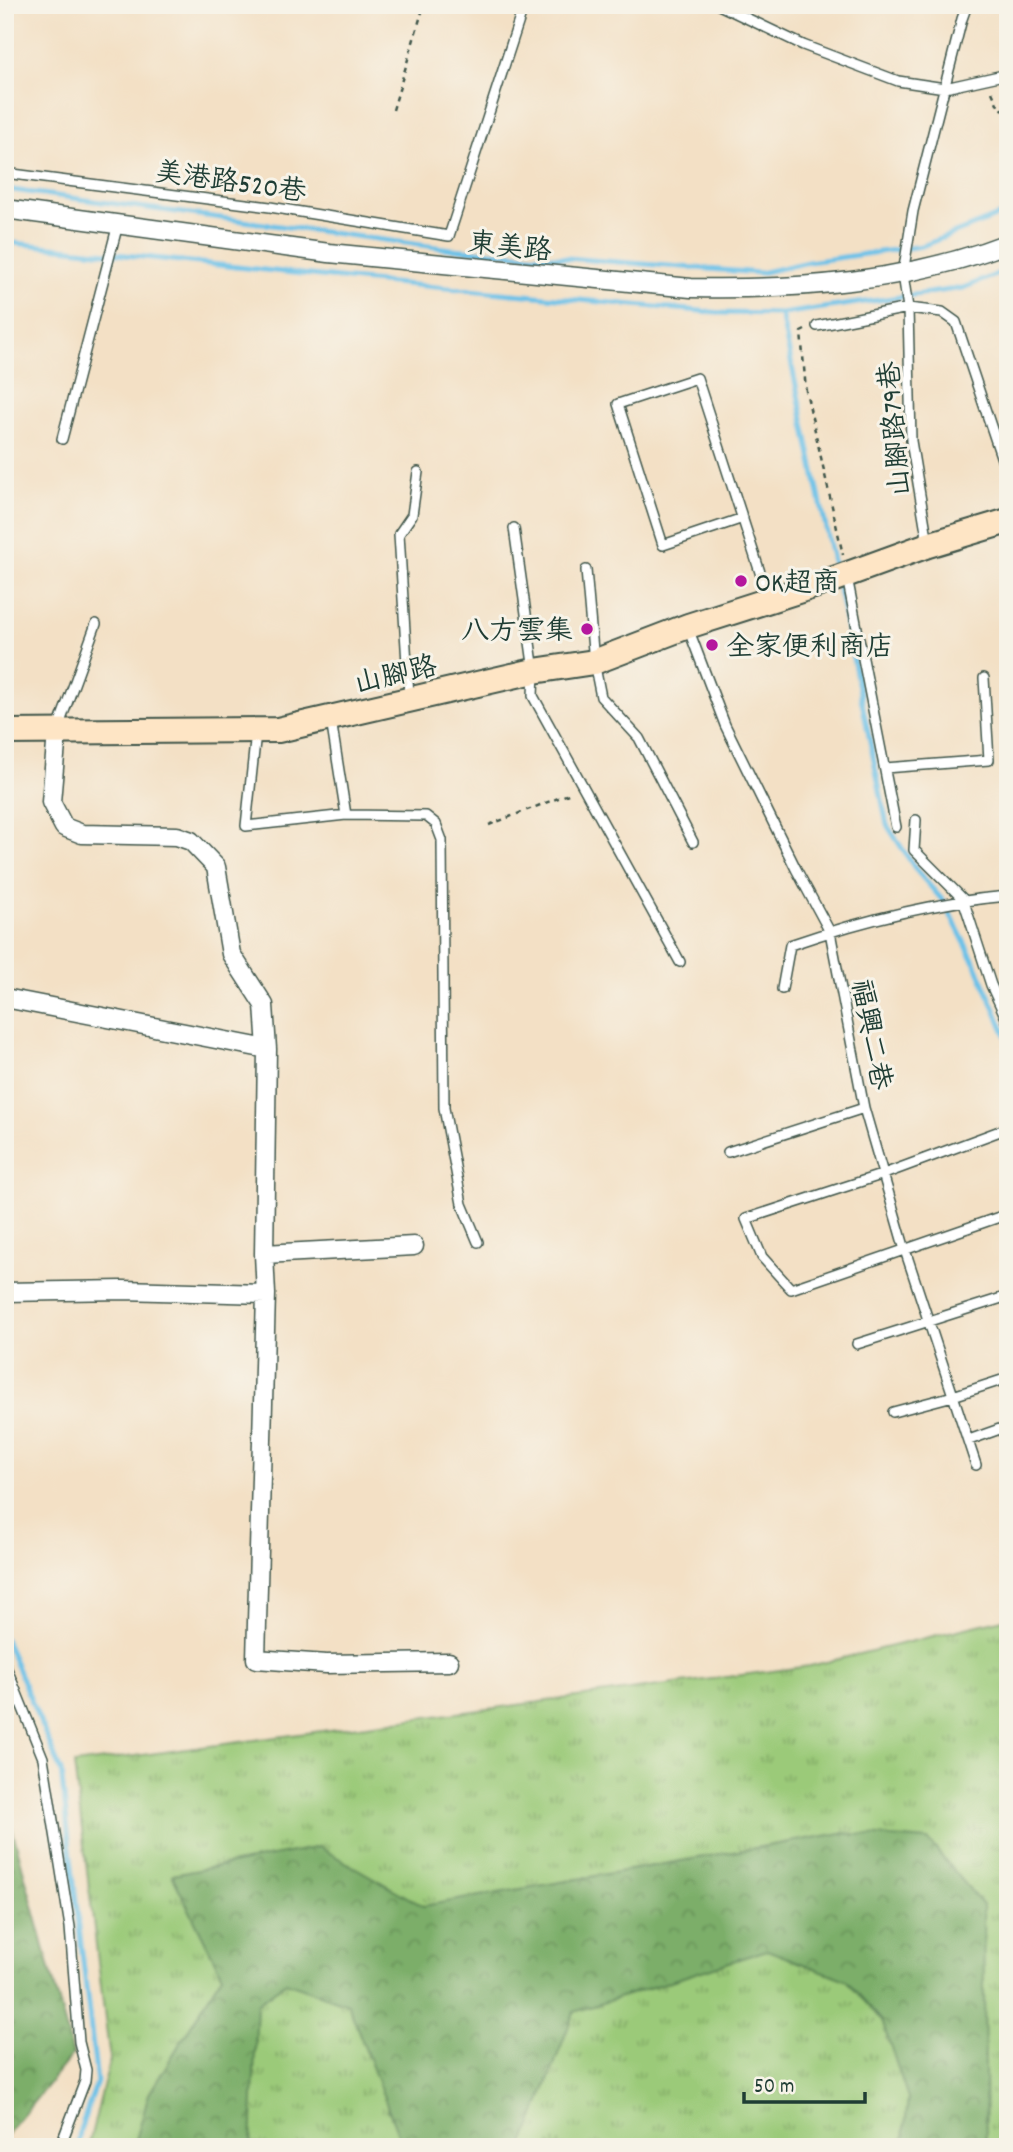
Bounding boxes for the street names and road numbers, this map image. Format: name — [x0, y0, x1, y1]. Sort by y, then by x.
street label: 美港路520巷 — [152, 155, 310, 216]
street label: 東美路 — [466, 226, 553, 274]
street label: 山腳路79巷 — [872, 358, 924, 498]
street label: 山腳路 — [351, 649, 442, 707]
street label: 福興二巷 — [838, 976, 899, 1095]

